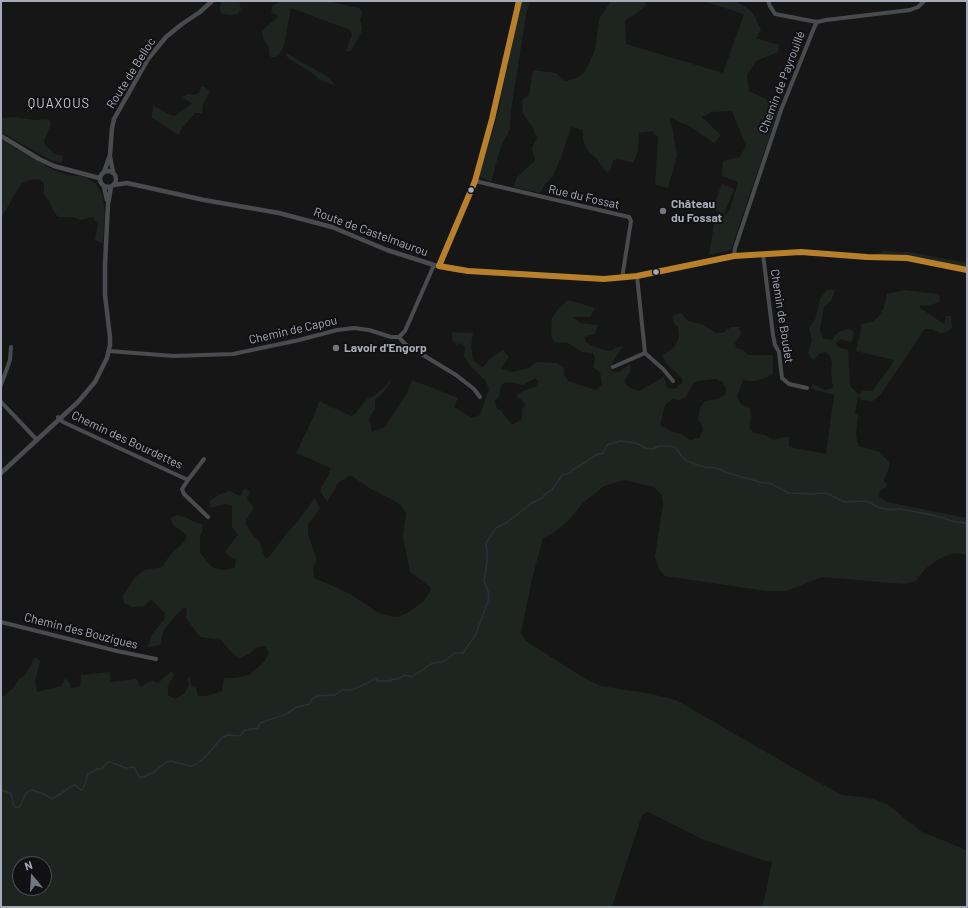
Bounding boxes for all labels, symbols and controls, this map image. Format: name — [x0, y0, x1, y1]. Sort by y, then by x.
street label: Chemin de Payrouillé — [756, 29, 808, 135]
street label: Route de Belloc — [103, 35, 159, 111]
district label: QUAXOUS — [28, 96, 90, 112]
street label: Rue du Fossat — [547, 182, 621, 212]
unlabelled marker — [466, 185, 476, 195]
place label: Château du Fossat — [671, 197, 722, 225]
street label: Route de Castelmaurou — [312, 205, 430, 259]
marker: Château du Fossat — [658, 206, 668, 216]
unlabelled marker — [651, 267, 661, 277]
street label: Chemin de Boudet — [767, 268, 797, 364]
street label: Chemin de Capou — [247, 313, 339, 347]
place label: Lavoir d'Engorp — [344, 341, 427, 355]
marker: Lavoir d'Engorp — [331, 343, 341, 353]
street label: Chemin des Bourdettes — [69, 408, 185, 472]
street label: Chemin des Bouzigues — [23, 610, 139, 652]
north arrow — [12, 856, 52, 896]
text: N — [23, 858, 34, 872]

